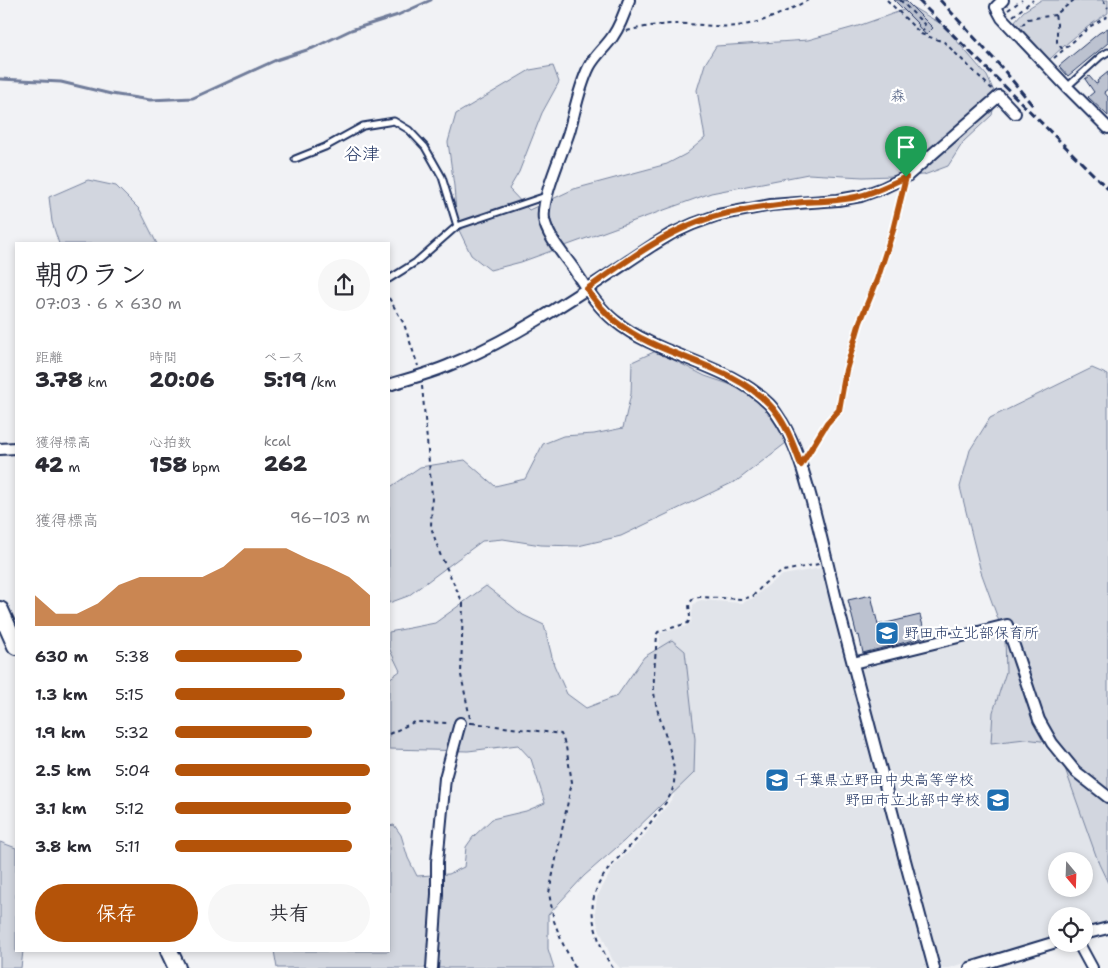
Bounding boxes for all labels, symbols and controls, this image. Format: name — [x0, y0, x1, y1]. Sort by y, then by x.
park label: 森 — [890, 86, 906, 106]
pin — [885, 126, 927, 177]
icon: arrive — [892, 133, 920, 161]
district label: 谷津 — [344, 142, 380, 166]
text: 朝のラン — [35, 255, 147, 293]
button: share — [318, 259, 370, 311]
text: 07:03 · 6 × 630 m — [35, 293, 182, 314]
text: 距離 — [35, 348, 63, 366]
text: 時間 — [149, 348, 177, 366]
text: ペース — [264, 348, 305, 366]
text: 3.78 — [35, 366, 83, 394]
text: 20:06 — [149, 366, 214, 394]
text: 5:19 — [264, 366, 307, 394]
text: km — [83, 373, 107, 391]
text: /km — [307, 373, 336, 391]
text: kcal — [264, 432, 291, 450]
text: 獲得標高 — [35, 433, 91, 451]
text: 心拍数 — [149, 433, 191, 451]
text: 262 — [264, 450, 307, 478]
text: 42 — [35, 451, 63, 479]
text: 158 — [149, 451, 187, 479]
text: m — [63, 458, 80, 476]
text: bpm — [187, 458, 220, 476]
text: 96–103 m — [290, 507, 370, 528]
text: 獲得標高 — [35, 510, 99, 531]
school or university icon: 野田市立北部保育所 — [874, 620, 900, 646]
place label: 野田市立北部保育所 — [904, 623, 1039, 643]
text: 630 m — [35, 646, 88, 667]
text: 5:38 — [115, 646, 150, 667]
text: 1.3 km — [35, 684, 88, 705]
text: 5:15 — [115, 684, 144, 705]
text: 1.9 km — [35, 722, 86, 743]
text: 5:32 — [115, 722, 149, 743]
text: 2.5 km — [35, 760, 91, 781]
text: 5:04 — [115, 760, 150, 781]
school or university icon: 千葉県立野田中央高等学校 — [764, 767, 790, 793]
place label: 千葉県立野田中央高等学校 — [794, 770, 974, 790]
school or university icon: 野田市立北部中学校 — [985, 787, 1011, 813]
place label: 野田市立北部中学校 — [845, 790, 980, 810]
text: 3.1 km — [35, 798, 86, 819]
text: 5:12 — [115, 798, 145, 819]
text: 3.8 km — [35, 836, 92, 857]
text: 5:11 — [115, 836, 140, 857]
north arrow — [1048, 852, 1092, 898]
map controls — [1048, 852, 1093, 952]
button: 保存 — [35, 884, 198, 942]
button: 共有 — [208, 884, 370, 942]
button: locate — [1048, 907, 1093, 952]

